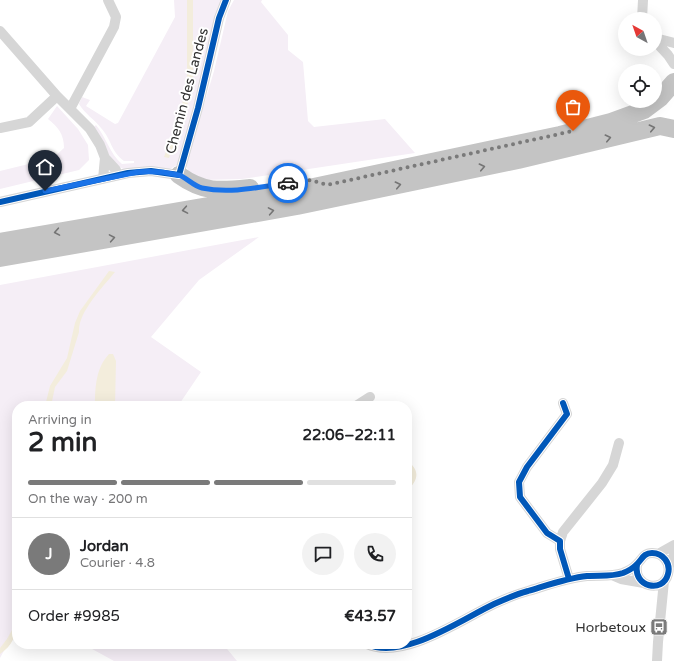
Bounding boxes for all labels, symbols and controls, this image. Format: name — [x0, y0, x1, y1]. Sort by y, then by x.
north arrow — [618, 12, 662, 56]
map controls — [618, 12, 662, 108]
street label: Chemin des Landes — [162, 26, 212, 156]
button: locate — [618, 64, 662, 108]
pin — [556, 90, 590, 131]
icon: bag — [562, 96, 584, 118]
one-way arrow — [649, 124, 655, 132]
one-way arrow — [605, 134, 611, 142]
pin — [28, 150, 62, 191]
icon: home — [34, 156, 56, 178]
courier — [268, 163, 308, 203]
one-way arrow — [479, 164, 485, 172]
icon: car — [277, 172, 299, 194]
one-way arrow — [395, 182, 401, 190]
one-way arrow — [182, 205, 188, 214]
one-way arrow — [267, 207, 274, 216]
one-way arrow — [54, 227, 60, 236]
one-way arrow — [109, 234, 116, 243]
text: Arriving in — [28, 412, 92, 428]
text: 22:06–22:11 — [303, 426, 396, 444]
text: 2 min — [28, 427, 97, 458]
text: On the way · 200 m — [28, 491, 148, 507]
button: chat — [302, 533, 344, 575]
button: phone — [354, 533, 396, 575]
text: Jordan — [80, 537, 129, 555]
text: J — [46, 545, 53, 563]
text: Courier · 4.8 — [80, 555, 155, 571]
text: Order #9985 — [28, 607, 120, 625]
text: €43.57 — [344, 607, 396, 625]
bus stop icon: Horbetoux — [649, 617, 669, 637]
place label: Horbetoux — [575, 619, 646, 636]

